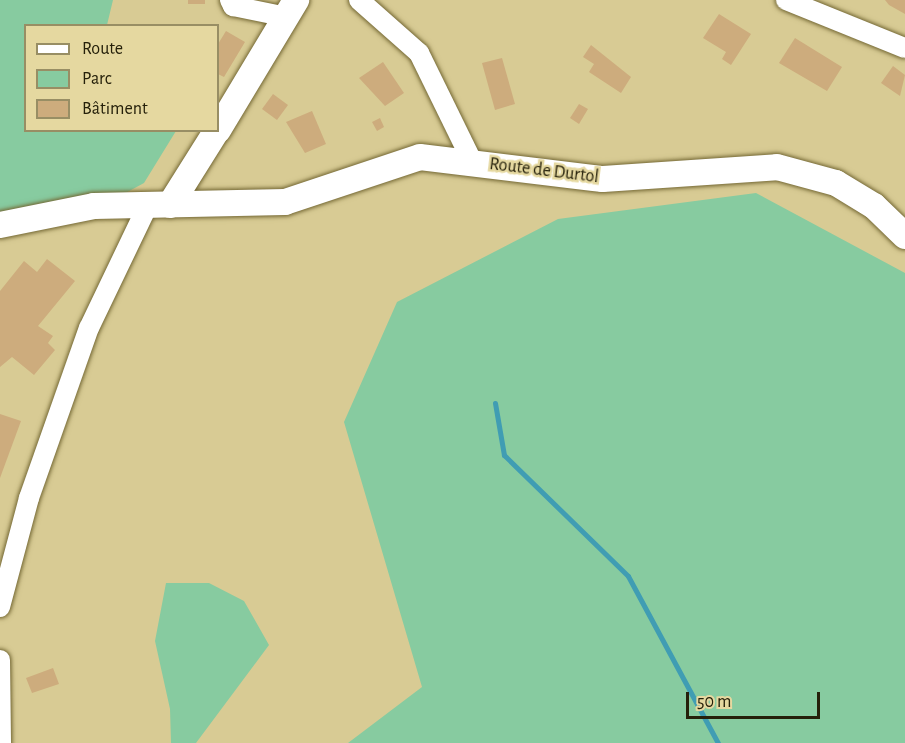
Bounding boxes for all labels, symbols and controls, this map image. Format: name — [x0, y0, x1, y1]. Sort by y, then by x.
legend — [24, 24, 219, 132]
text: Route — [82, 40, 123, 58]
text: Parc — [82, 70, 112, 88]
text: Bâtiment — [82, 100, 148, 118]
street label: Route de Durtol — [488, 154, 600, 188]
scale bar — [689, 680, 822, 718]
text: 50 m — [697, 693, 731, 711]

